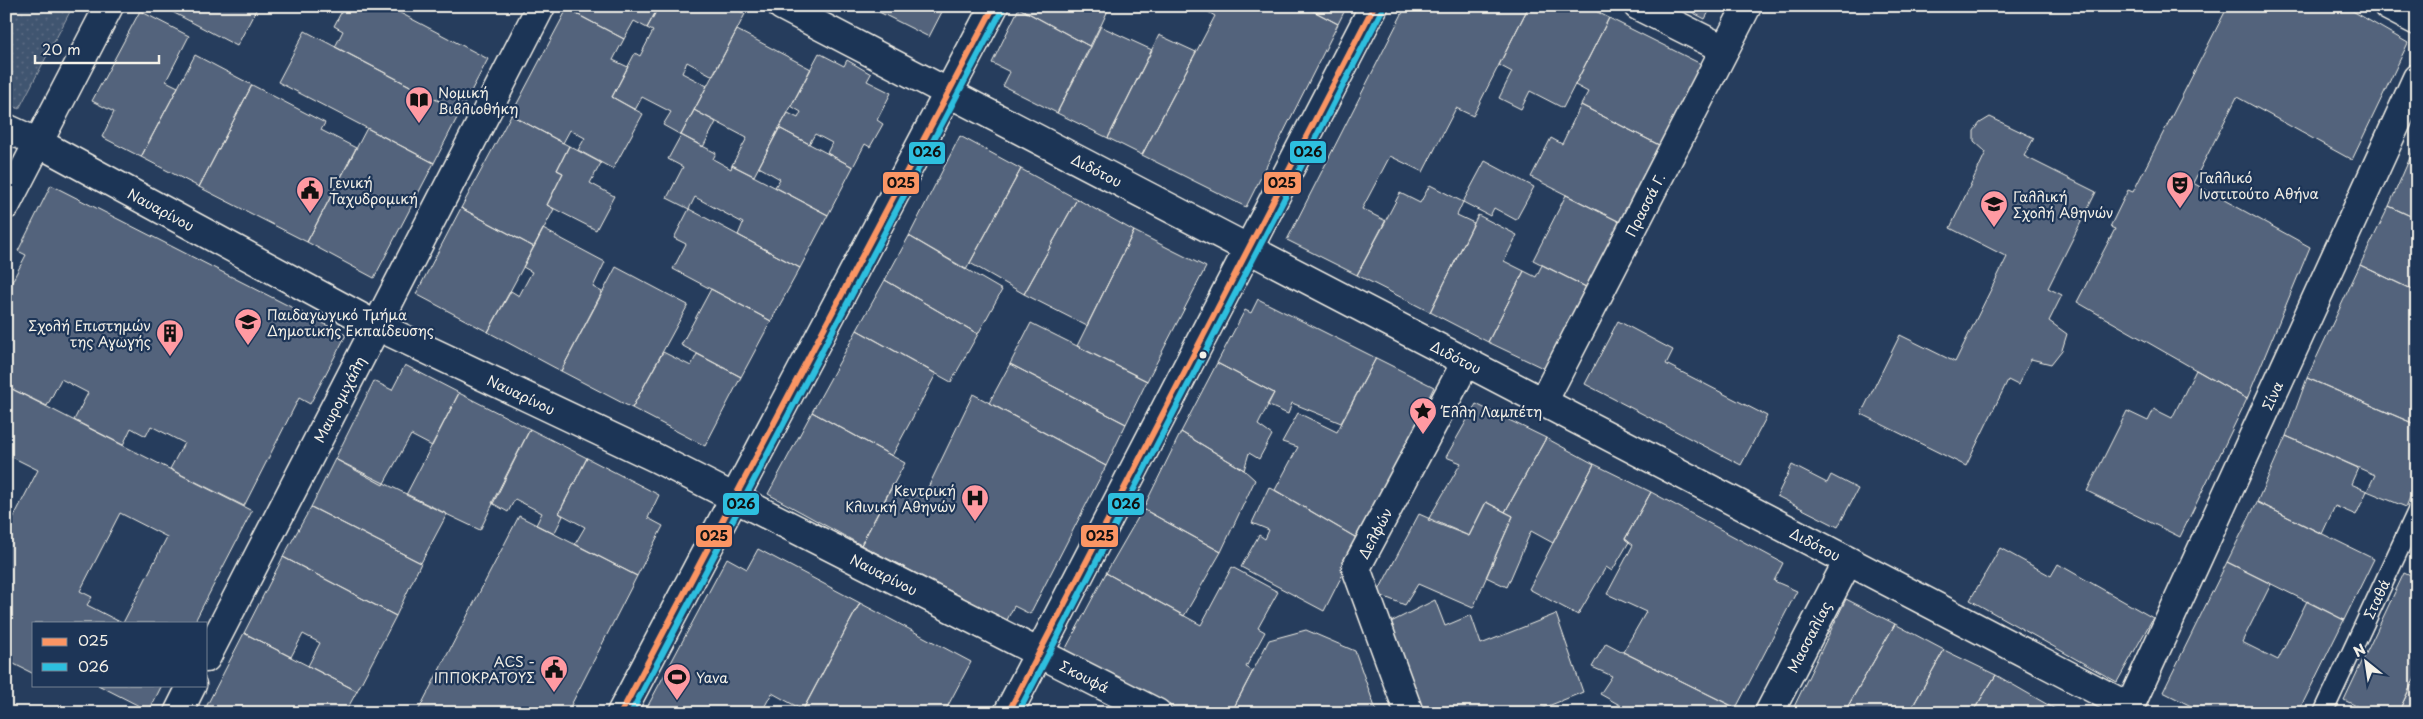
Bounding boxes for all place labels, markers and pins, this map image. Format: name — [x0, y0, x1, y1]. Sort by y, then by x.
place label: Νομική Βιβλιοθήκη — [438, 82, 519, 119]
library icon: Νομική Βιβλιοθήκη — [404, 85, 434, 124]
place label: Γαλλικό Ινστιτούτο Αθήνα — [2199, 167, 2319, 204]
theatre icon: Γαλλικό Ινστιτούτο Αθήνα — [2165, 170, 2195, 209]
place label: Γενική Ταχυδρομική — [329, 172, 418, 209]
public building icon: Γενική Ταχυδρομική — [295, 175, 325, 214]
place label: Γαλλική Σχολή Αθηνών — [2013, 186, 2114, 223]
school or university icon: Γαλλική Σχολή Αθηνών — [1979, 189, 2009, 228]
place label: Παιδαγωγικό Τμήμα Δημοτικής Εκπαίδευσης — [267, 304, 434, 341]
school or university icon: Παιδαγωγικό Τμήμα Δημοτικής Εκπαίδευσης — [233, 307, 263, 346]
place label: Σχολή Επιστημών της Αγωγής — [28, 315, 151, 352]
building icon: Σχολή Επιστημών της Αγωγής — [155, 318, 185, 357]
unlabelled marker — [1198, 350, 1208, 360]
place icon: Έλλη Λαμπέτη — [1408, 396, 1438, 435]
place label: Έλλη Λαμπέτη — [1440, 401, 1542, 422]
place label: Κεντρική Κλινική Αθηνών — [845, 480, 956, 517]
hospital icon: Κεντρική Κλινική Αθηνών — [960, 483, 990, 522]
place label: ACS - ΙΠΠΟΚΡΑΤΟΥΣ — [434, 651, 535, 688]
public building icon: ACS - ΙΠΠΟΚΡΑΤΟΥΣ — [539, 654, 569, 693]
sports icon: Yava — [662, 662, 692, 701]
place label: Yava — [696, 667, 728, 688]

